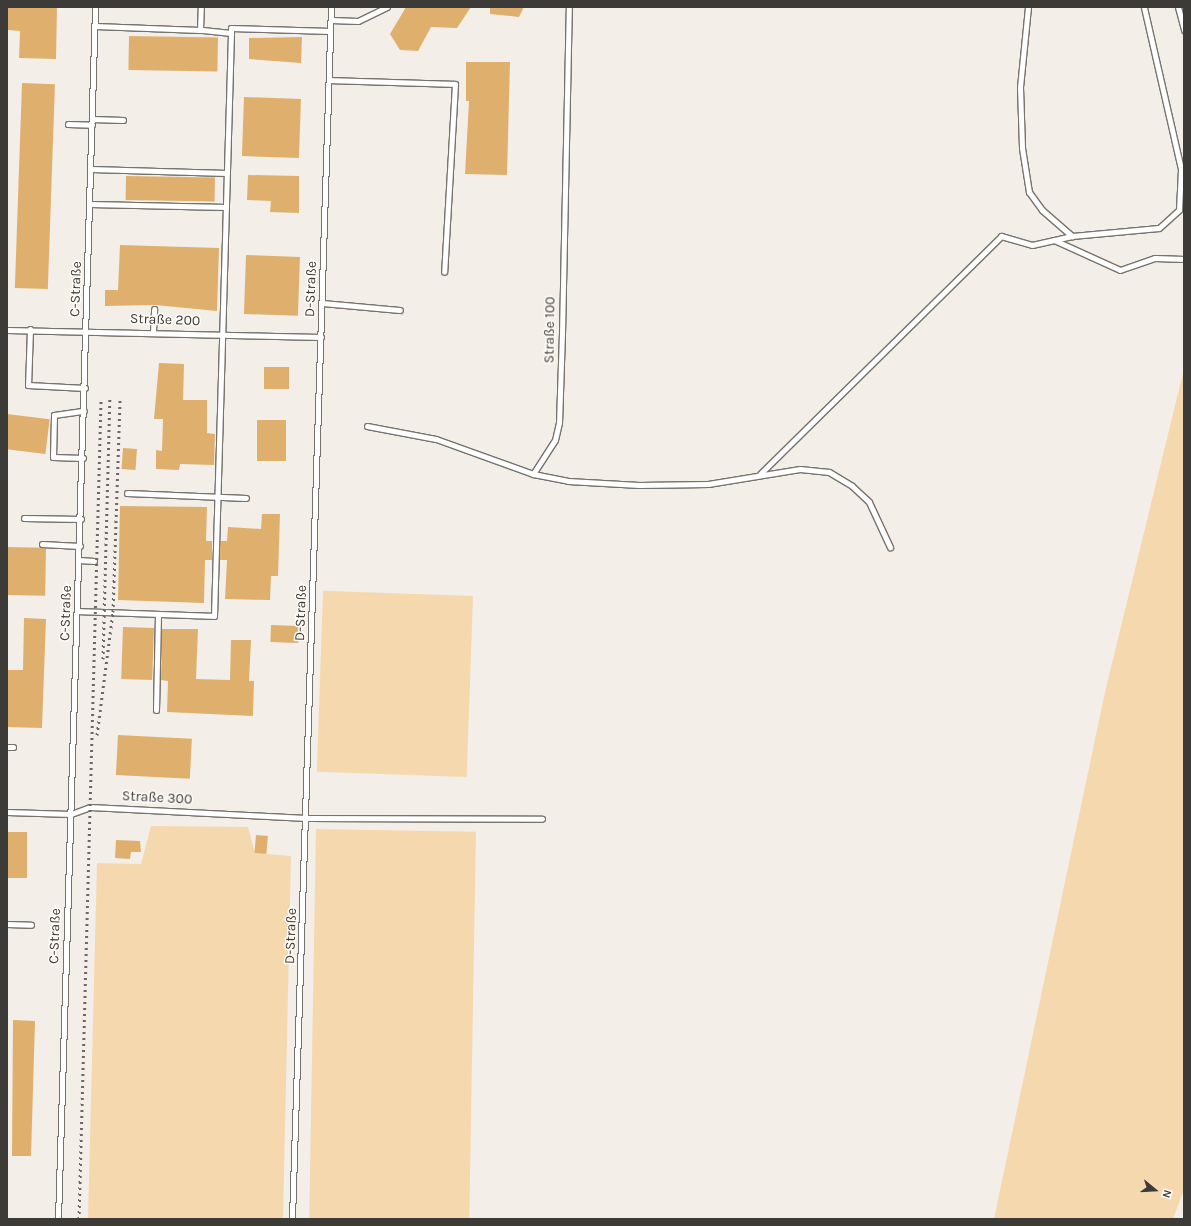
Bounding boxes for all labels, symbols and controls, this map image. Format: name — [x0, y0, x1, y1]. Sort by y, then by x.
street label: C-Straße — [67, 261, 85, 317]
street label: D-Straße — [302, 261, 320, 317]
street label: Straße 100 — [541, 296, 559, 364]
street label: Straße 200 — [130, 310, 200, 330]
street label: C-Straße — [57, 585, 75, 641]
street label: D-Straße — [292, 585, 310, 641]
street label: Straße 300 — [121, 788, 193, 808]
street label: C-Straße — [46, 908, 64, 964]
street label: D-Straße — [282, 908, 300, 964]
north arrow — [1135, 1170, 1175, 1210]
text: N — [1159, 1188, 1174, 1200]

